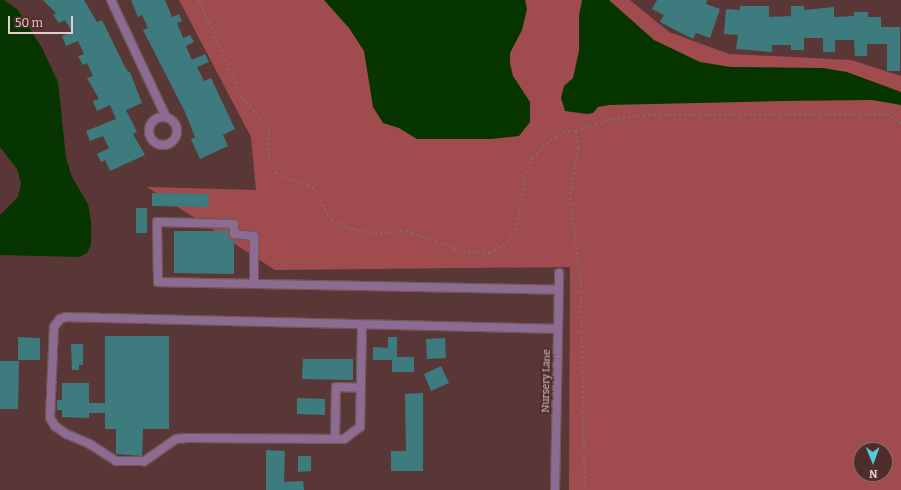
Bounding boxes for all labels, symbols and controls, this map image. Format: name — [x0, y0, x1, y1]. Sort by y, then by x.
scale bar — [10, 8, 75, 34]
text: 50 m — [15, 16, 43, 30]
street label: Nursery Lane — [540, 349, 554, 413]
north arrow — [853, 442, 893, 482]
text: N — [869, 467, 878, 480]

